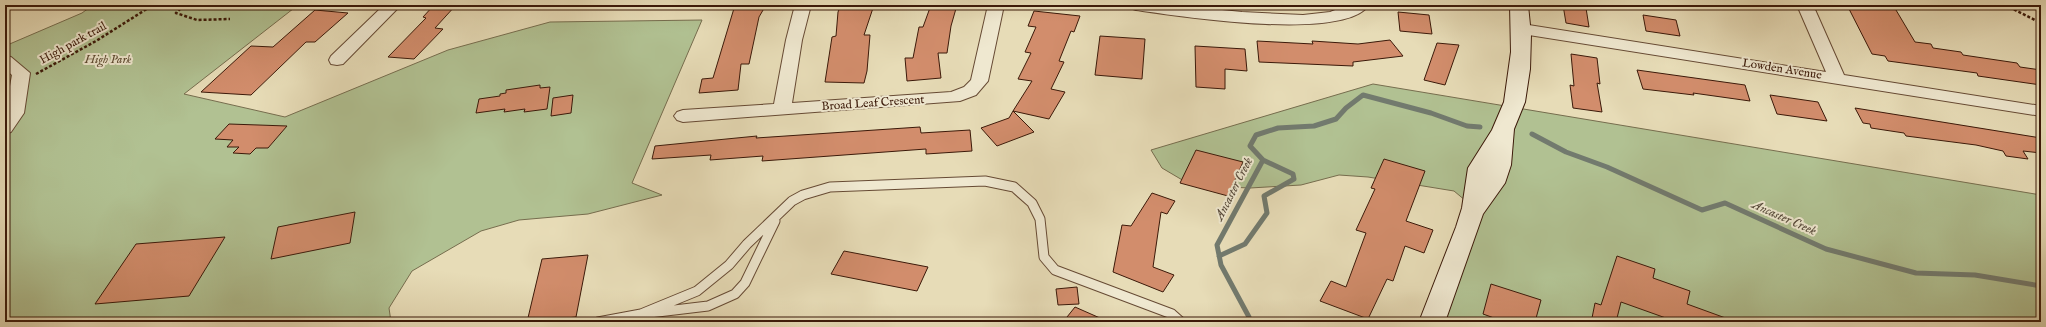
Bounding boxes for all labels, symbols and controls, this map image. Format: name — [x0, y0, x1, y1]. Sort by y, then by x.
street label: High park trail — [37, 18, 110, 68]
park label: High Park — [84, 52, 131, 68]
street label: Lowden Avenue — [1741, 55, 1823, 83]
street label: Broad Leaf Crescent — [821, 92, 925, 114]
water label: Ancaster Creek — [1210, 154, 1258, 225]
water label: Ancaster Creek — [1747, 195, 1820, 240]

